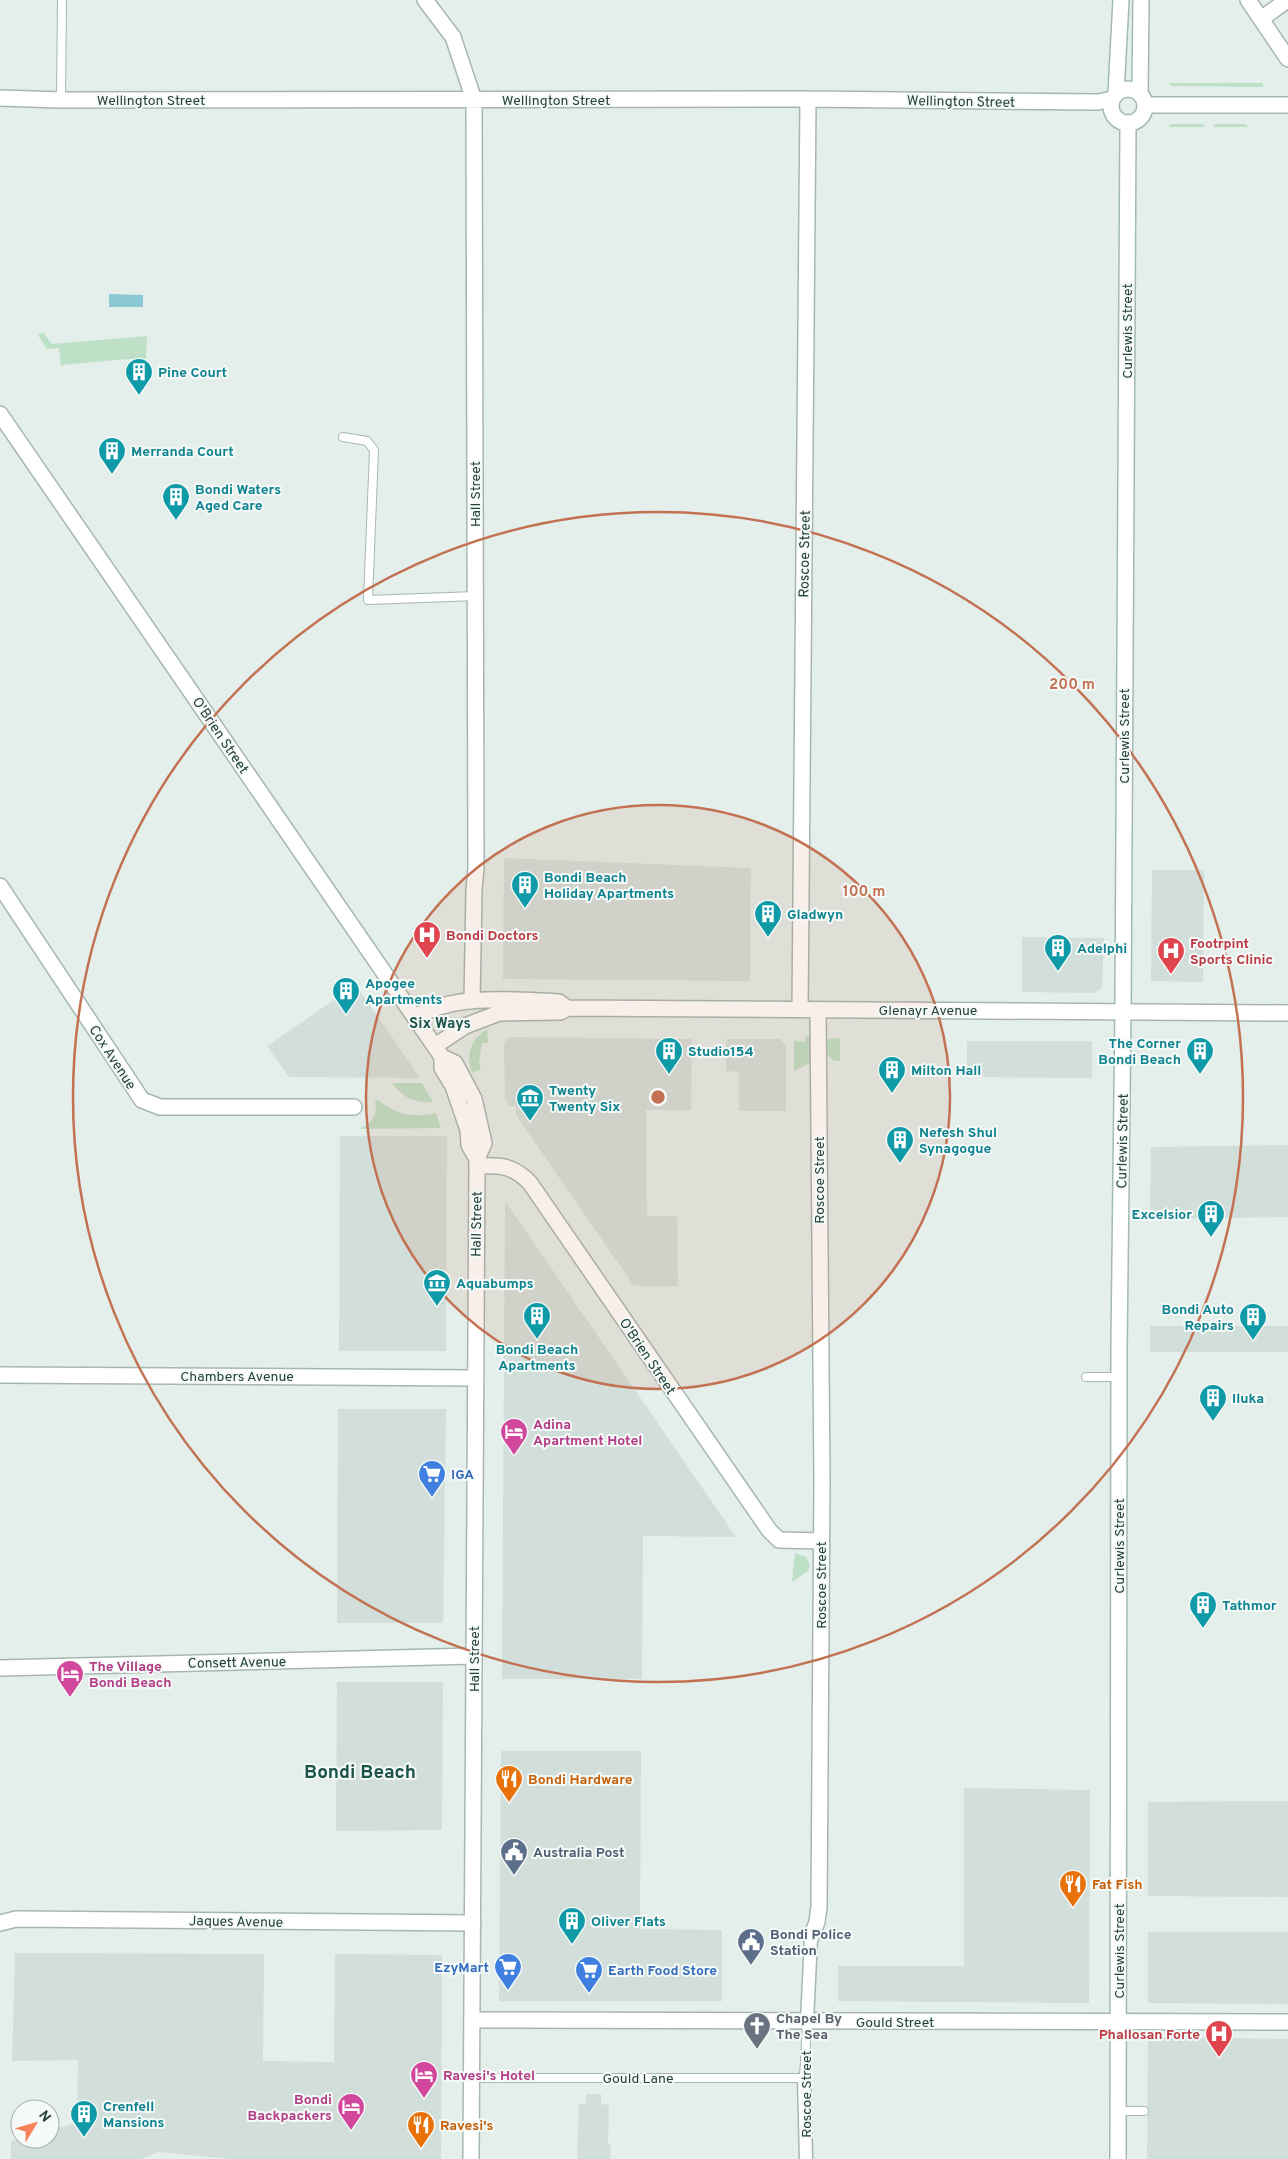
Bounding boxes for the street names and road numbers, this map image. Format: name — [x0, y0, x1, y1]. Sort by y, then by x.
street label: Wellington Street — [97, 93, 205, 110]
street label: Wellington Street — [502, 93, 610, 110]
street label: Wellington Street — [907, 93, 1015, 112]
street label: Curlewis Street — [1120, 283, 1137, 379]
street label: Hall Street — [468, 461, 485, 527]
street label: Roscoe Street — [796, 510, 815, 598]
street label: Curlewis Street — [1117, 688, 1134, 784]
street label: O'Brien Street — [188, 694, 252, 777]
street label: Glenayr Avenue — [879, 1003, 977, 1020]
street label: Cox Avenue — [85, 1022, 139, 1093]
street label: Curlewis Street — [1114, 1093, 1133, 1189]
street label: Roscoe Street — [812, 1136, 829, 1224]
street label: Hall Street — [468, 1191, 487, 1257]
street label: O'Brien Street — [615, 1315, 679, 1398]
street label: Chambers Avenue — [180, 1369, 294, 1386]
street label: Curlewis Street — [1112, 1498, 1129, 1594]
street label: Roscoe Street — [814, 1541, 831, 1629]
street label: Hall Street — [467, 1626, 484, 1692]
street label: Consett Avenue — [188, 1654, 286, 1673]
street label: Curlewis Street — [1112, 1903, 1129, 1999]
street label: Jaques Avenue — [189, 1913, 283, 1932]
street label: Gould Street — [856, 2015, 934, 2032]
street label: Roscoe Street — [799, 2050, 816, 2138]
street label: Gould Lane — [602, 2071, 674, 2088]

